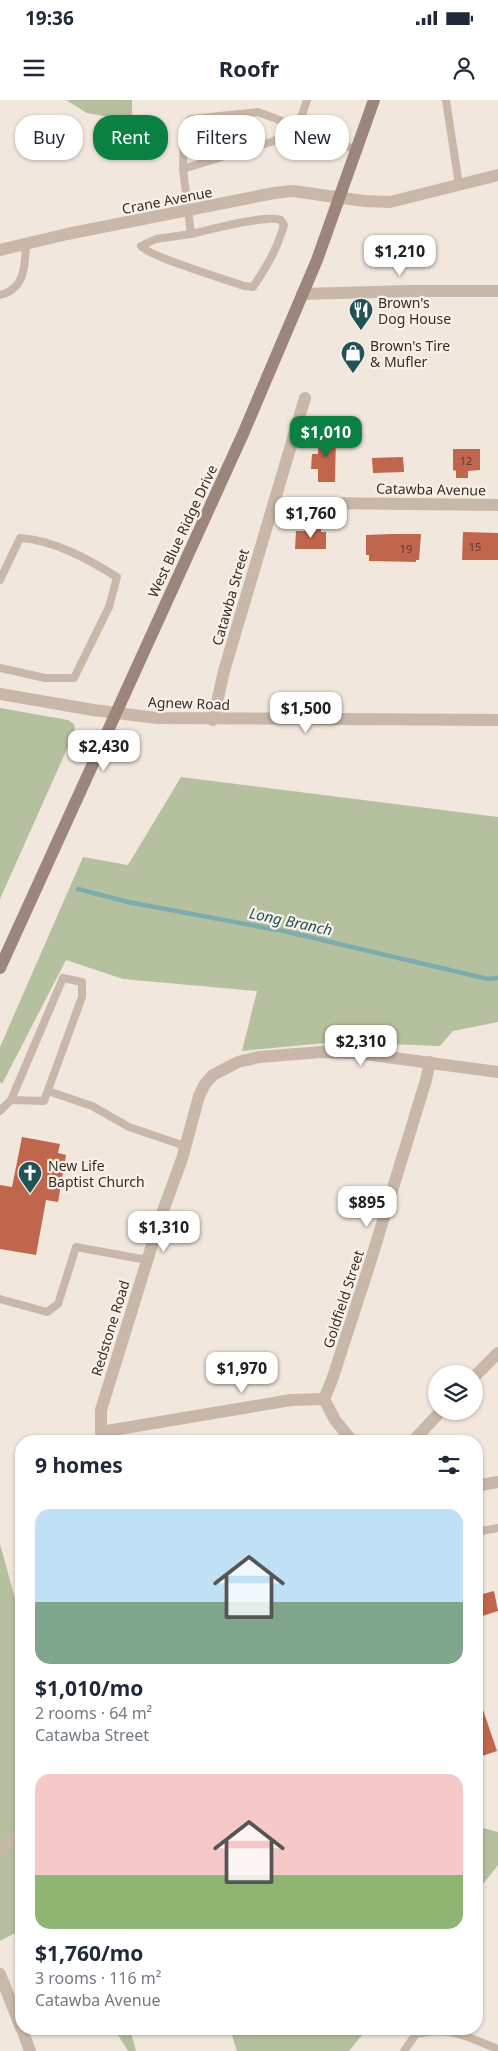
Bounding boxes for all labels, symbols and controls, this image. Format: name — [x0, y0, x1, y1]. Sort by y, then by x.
text: 19:36 — [25, 5, 74, 31]
text: Roofr — [219, 53, 279, 83]
icon: menu — [20, 54, 48, 82]
icon: person — [450, 54, 478, 82]
chip: Buy — [15, 115, 83, 160]
chip: Rent — [93, 115, 168, 160]
chip: Filters — [178, 115, 265, 160]
chip: New — [275, 115, 349, 160]
street label: Crane Avenue — [120, 182, 214, 218]
pin: $1,210 — [359, 234, 441, 277]
text: $1,210 — [375, 240, 425, 262]
place label: Brown's Dog House — [378, 293, 451, 328]
restaurant icon: Brown's Dog House — [348, 297, 374, 331]
place label: Brown's Tire & Mufler — [370, 336, 450, 371]
shop icon: Brown's Tire & Mufler — [340, 340, 366, 374]
pin: $1,010 — [285, 416, 367, 458]
text: $1,010 — [301, 421, 351, 443]
house number: 12 — [460, 453, 472, 468]
street label: West Blue Ridge Drive — [143, 461, 221, 601]
street label: Catawba Avenue — [376, 479, 486, 499]
pin: $1,760 — [270, 496, 352, 539]
text: $1,760 — [286, 502, 336, 524]
house number: 15 — [469, 539, 481, 554]
house number: 19 — [400, 541, 412, 556]
street label: Catawba Street — [207, 546, 253, 648]
street label: Agnew Road — [148, 692, 230, 714]
pin: $1,500 — [265, 692, 347, 734]
text: $1,500 — [281, 697, 331, 719]
pin: $2,430 — [63, 730, 145, 772]
text: $2,430 — [79, 735, 129, 757]
water label: Long Branch — [248, 902, 334, 940]
pin: $2,310 — [320, 1024, 402, 1067]
text: $2,310 — [336, 1030, 386, 1052]
place label: New Life Baptist Church — [48, 1156, 145, 1191]
church icon: New Life Baptist Church — [17, 1160, 43, 1194]
pin: $895 — [337, 1186, 397, 1228]
text: $895 — [349, 1191, 385, 1213]
pin: $1,310 — [123, 1210, 205, 1253]
text: $1,310 — [139, 1216, 189, 1238]
street label: Goldfield Street — [318, 1247, 368, 1351]
street label: Redstone Road — [86, 1278, 134, 1378]
pin: $1,970 — [201, 1352, 283, 1394]
text: $1,970 — [217, 1357, 267, 1379]
map controls — [428, 1365, 483, 1420]
button: layers — [428, 1365, 483, 1420]
text: 9 homes — [35, 1451, 123, 1479]
icon: filters — [435, 1451, 463, 1479]
icon: home — [204, 1542, 294, 1632]
text: $1,010/mo — [35, 1674, 143, 1702]
text: 2 rooms · 64 m² — [35, 1702, 152, 1724]
text: Catawba Street — [35, 1724, 149, 1746]
icon: home — [204, 1807, 294, 1897]
text: $1,760/mo — [35, 1939, 143, 1967]
text: 3 rooms · 116 m² — [35, 1967, 161, 1989]
text: Catawba Avenue — [35, 1989, 161, 2011]

